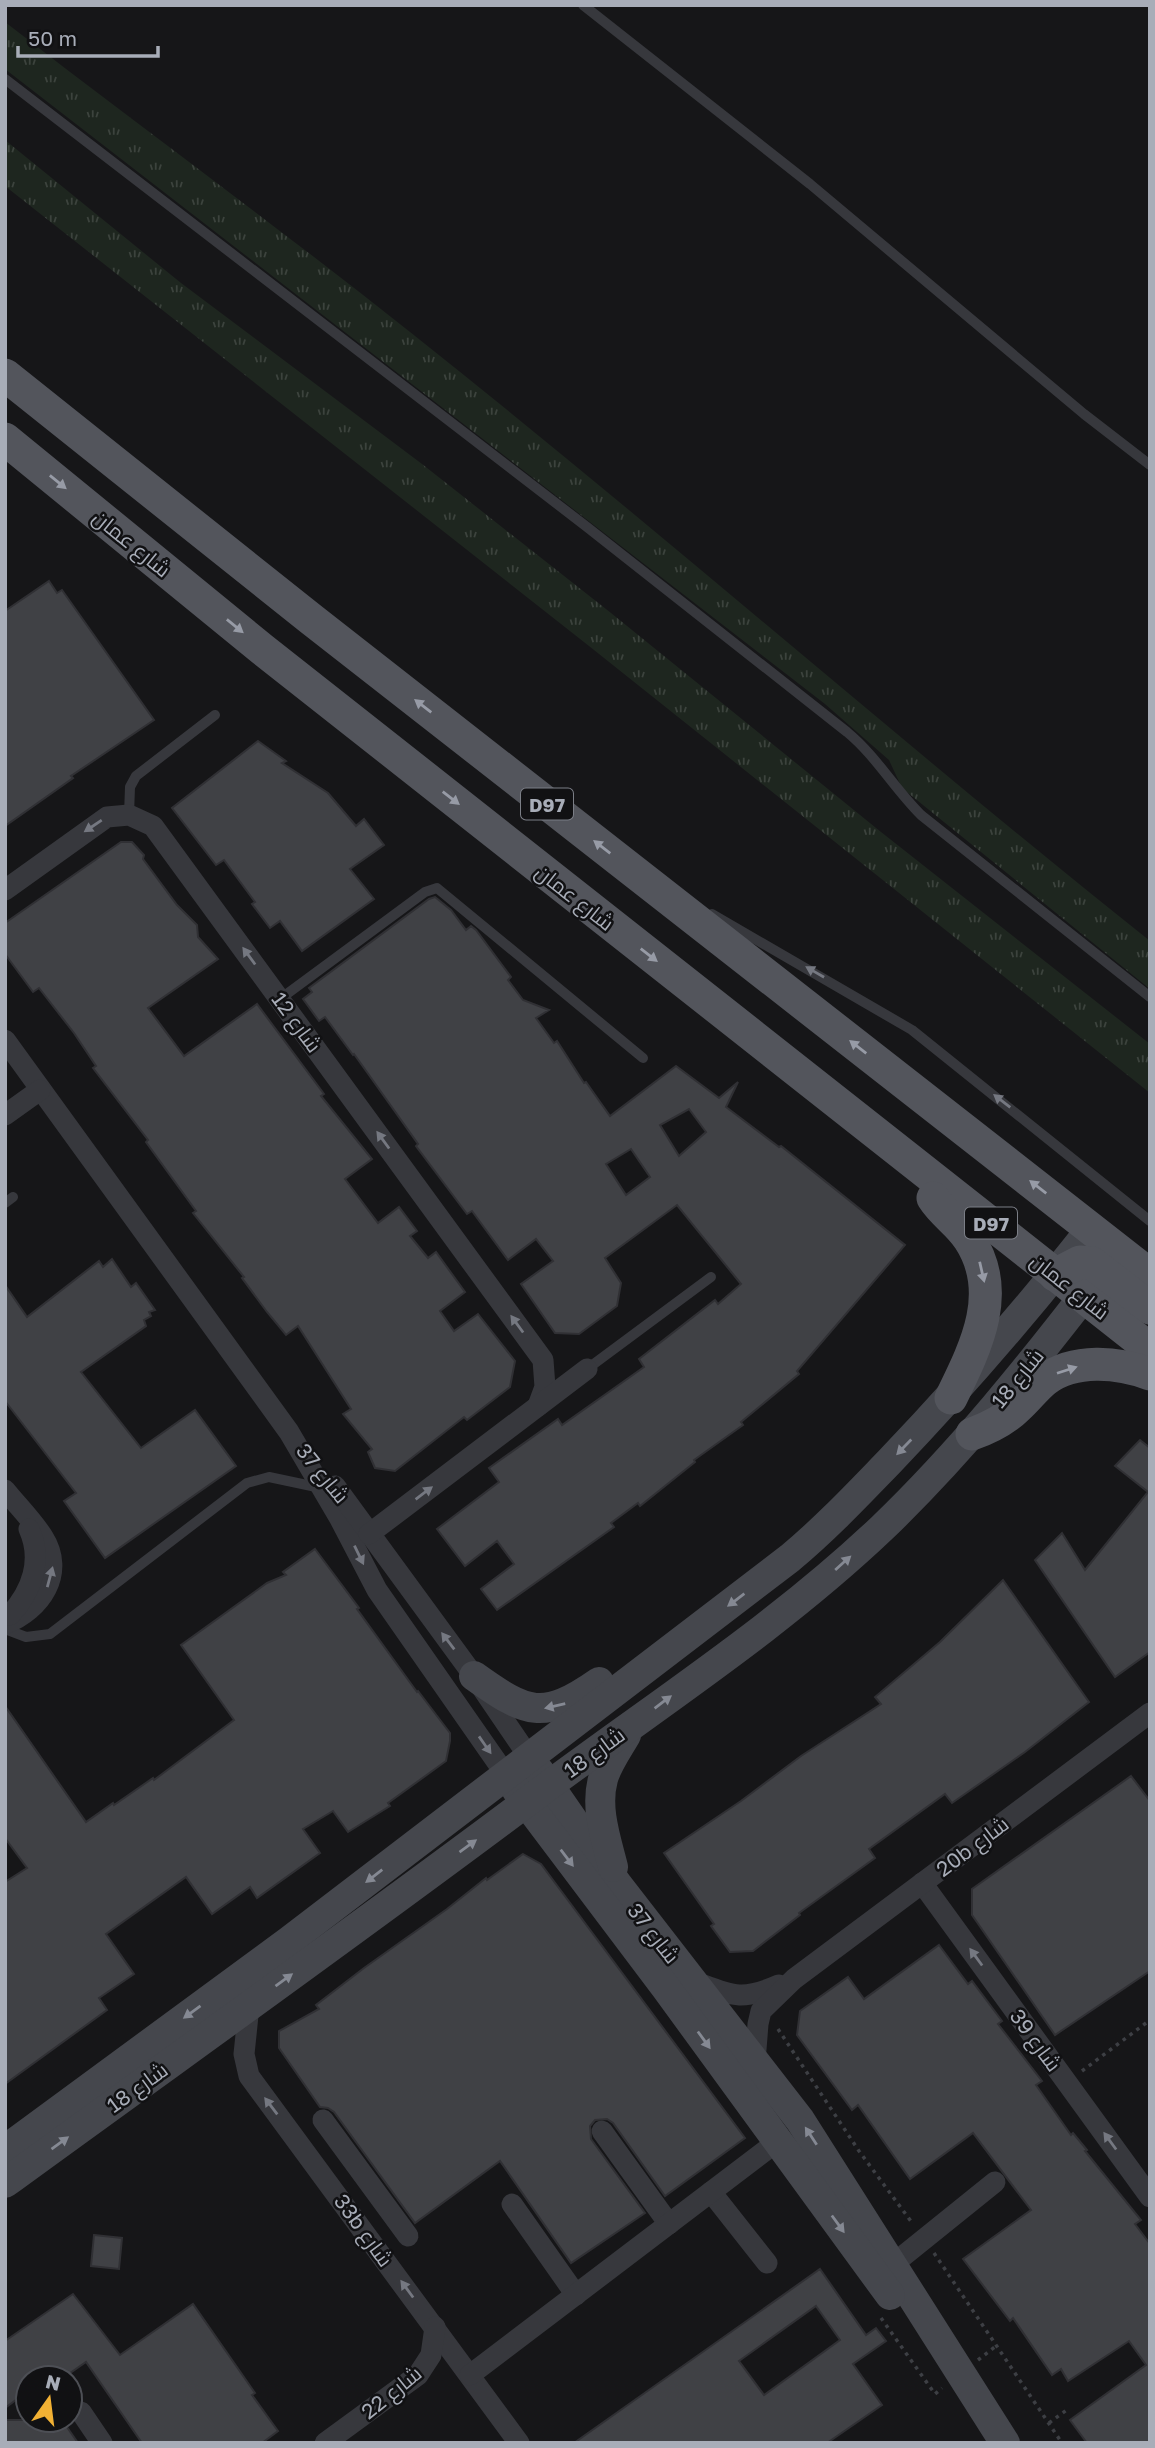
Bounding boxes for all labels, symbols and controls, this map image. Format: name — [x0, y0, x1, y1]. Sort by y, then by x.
scale bar — [18, 14, 158, 58]
text: 50 m — [28, 25, 77, 51]
one-way arrow — [49, 475, 67, 490]
street label: شارع عمان — [87, 504, 176, 584]
one-way arrow — [226, 618, 243, 633]
one-way arrow — [414, 699, 432, 714]
road number: D97 — [521, 789, 573, 820]
one-way arrow — [442, 791, 460, 805]
one-way arrow — [84, 819, 102, 833]
one-way arrow — [593, 839, 611, 854]
street label: شارع عمان — [529, 858, 620, 937]
one-way arrow — [242, 947, 256, 965]
one-way arrow — [639, 947, 657, 962]
one-way arrow — [805, 966, 824, 979]
street label: شارع 12 — [265, 987, 328, 1058]
one-way arrow — [850, 1039, 868, 1054]
one-way arrow — [993, 1094, 1011, 1109]
one-way arrow — [376, 1131, 390, 1149]
one-way arrow — [1029, 1179, 1047, 1194]
road number: D97 — [965, 1208, 1017, 1238]
street label: شارع عمان — [1024, 1247, 1115, 1326]
one-way arrow — [977, 1261, 988, 1283]
one-way arrow — [510, 1315, 524, 1333]
street label: شارع 18 — [985, 1343, 1050, 1414]
one-way arrow — [1057, 1364, 1078, 1374]
street label: شارع 37 — [290, 1438, 355, 1509]
one-way arrow — [896, 1438, 912, 1455]
one-way arrow — [415, 1486, 433, 1500]
one-way arrow — [354, 1545, 365, 1565]
one-way arrow — [834, 1555, 852, 1571]
one-way arrow — [45, 1566, 56, 1588]
one-way arrow — [727, 1593, 745, 1607]
one-way arrow — [441, 1632, 455, 1650]
one-way arrow — [654, 1695, 672, 1709]
one-way arrow — [544, 1701, 566, 1712]
street label: شارع 18 — [558, 1721, 631, 1784]
one-way arrow — [478, 1736, 492, 1754]
street label: 20b شارع — [931, 1810, 1015, 1883]
one-way arrow — [459, 1839, 477, 1853]
one-way arrow — [559, 1849, 574, 1867]
one-way arrow — [365, 1868, 383, 1882]
street label: شارع 37 — [621, 1898, 686, 1970]
one-way arrow — [969, 1948, 983, 1966]
one-way arrow — [275, 1973, 293, 1987]
street label: شارع 39 — [1003, 2004, 1067, 2078]
one-way arrow — [183, 2005, 201, 2019]
one-way arrow — [696, 2031, 710, 2049]
street label: شارع 18 — [101, 2056, 174, 2119]
one-way arrow — [264, 2097, 278, 2115]
one-way arrow — [805, 2127, 818, 2146]
one-way arrow — [1103, 2132, 1117, 2151]
one-way arrow — [51, 2136, 69, 2150]
street label: 33b شارع — [327, 2189, 399, 2273]
one-way arrow — [831, 2215, 845, 2233]
one-way arrow — [400, 2280, 414, 2298]
street label: شارع 22 — [355, 2360, 428, 2426]
north arrow — [14, 2364, 84, 2434]
text: N — [43, 2369, 63, 2395]

